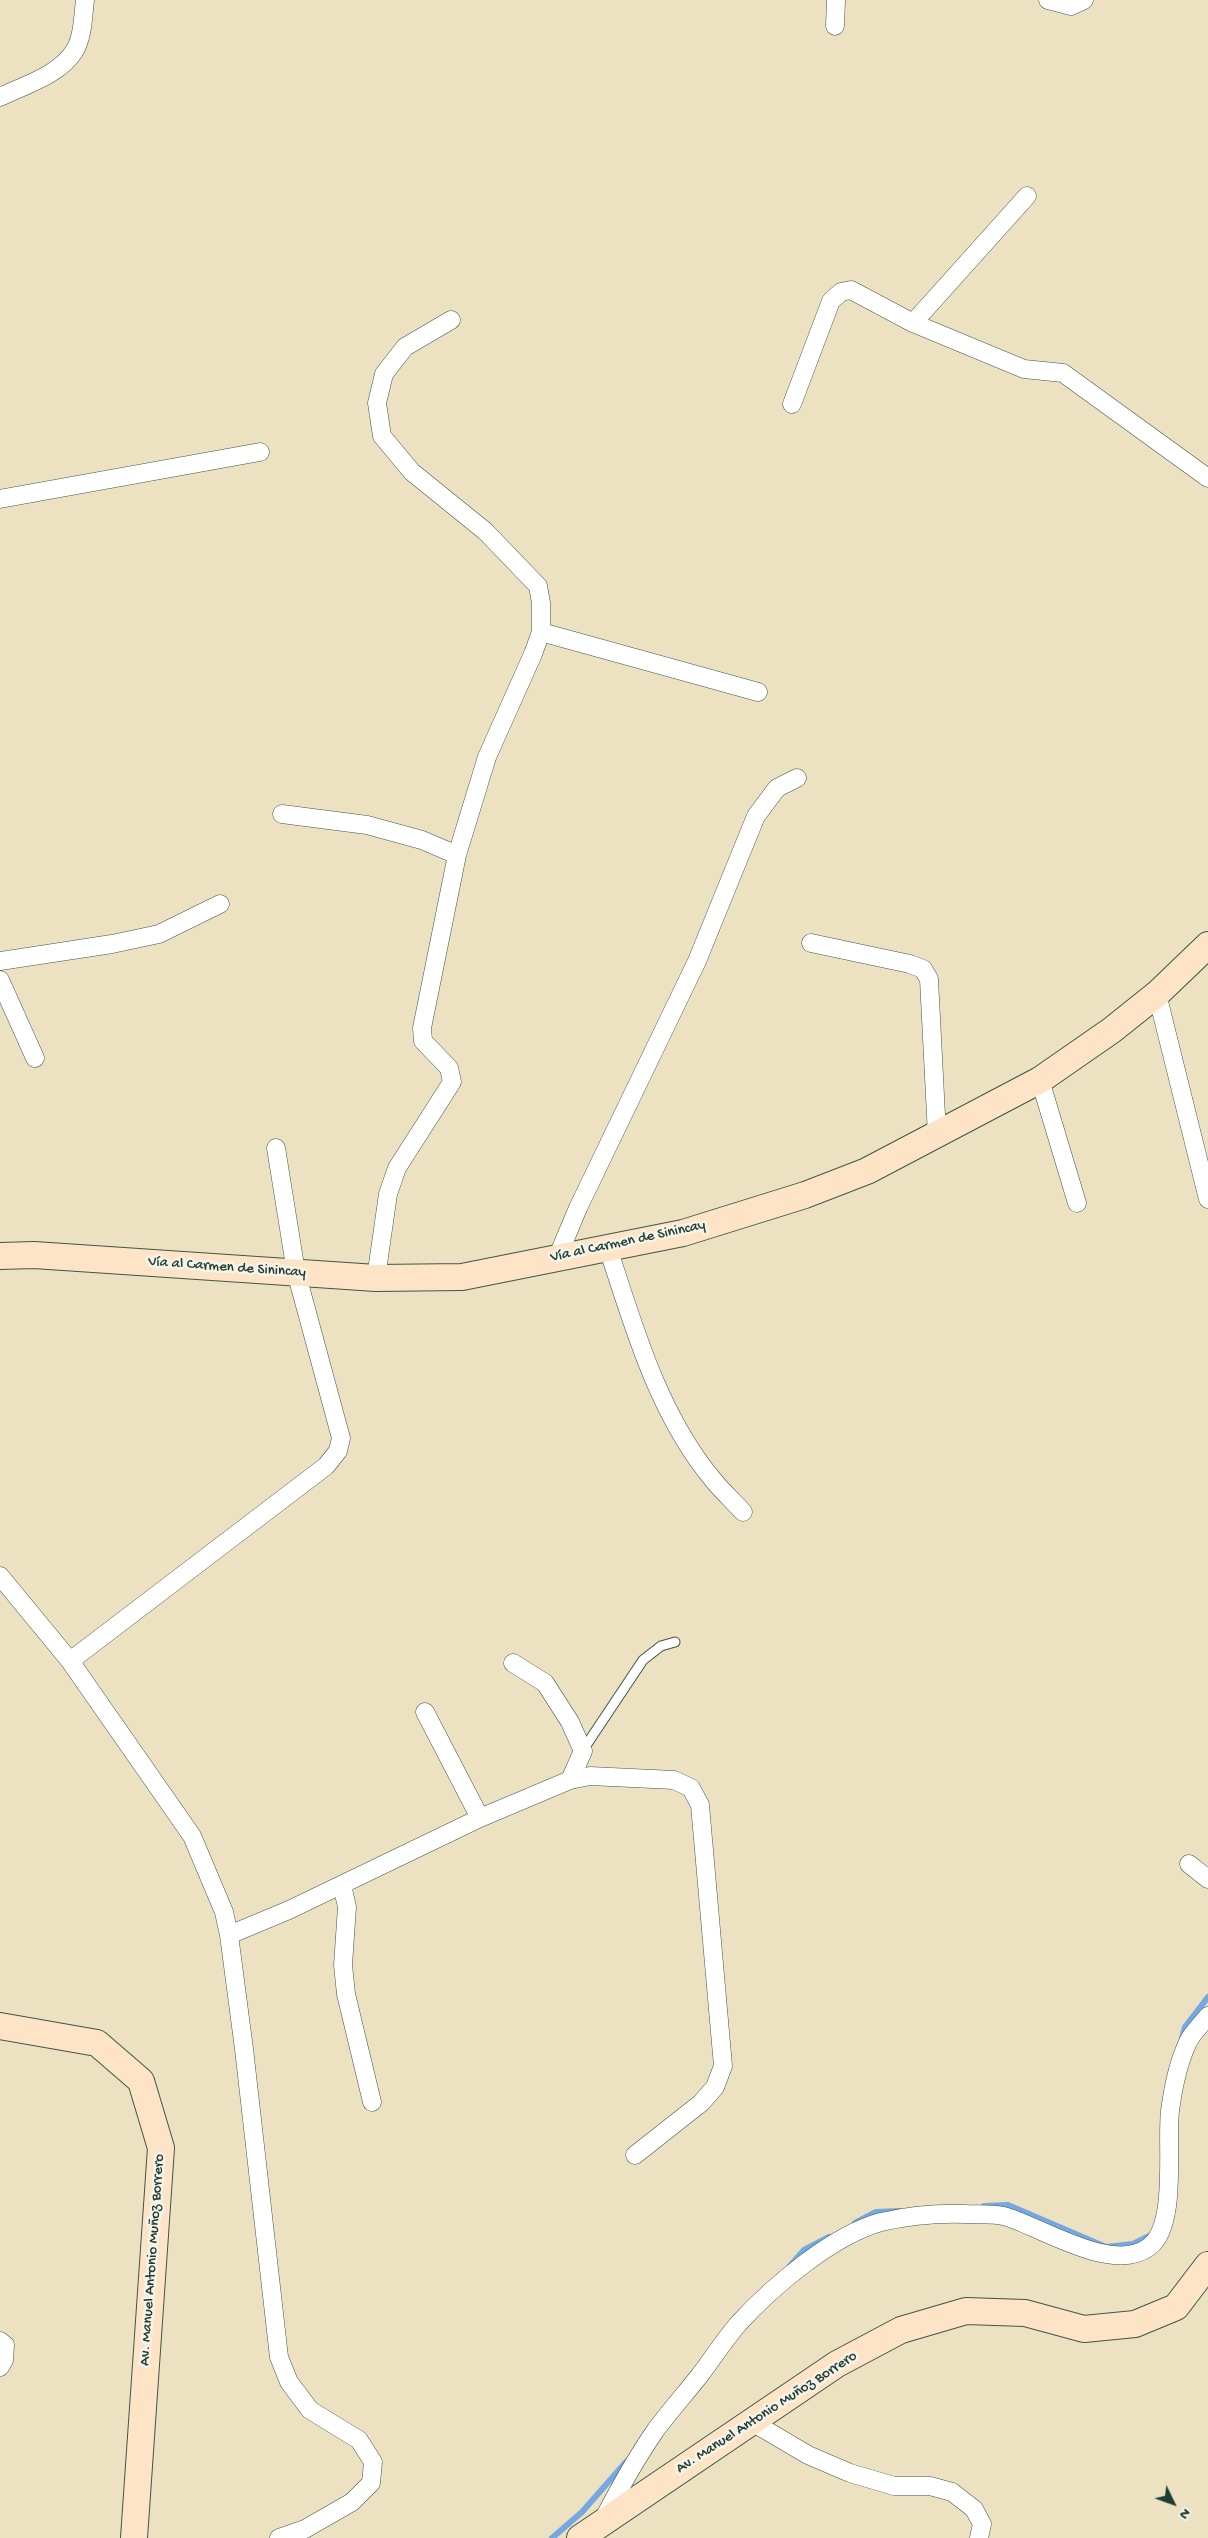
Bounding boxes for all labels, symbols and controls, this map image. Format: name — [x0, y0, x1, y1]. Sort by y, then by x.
street label: Vía al Carmen de Sinincay — [549, 1217, 707, 1267]
street label: Vía al Carmen de Sinincay — [148, 1254, 306, 1282]
street label: Av. Manuel Antonio Muñoz Borrero — [137, 2154, 169, 2366]
street label: Av. Manuel Antonio Muñoz Borrero — [673, 2348, 861, 2478]
north arrow — [1148, 2478, 1198, 2528]
text: N — [1175, 2504, 1194, 2522]

